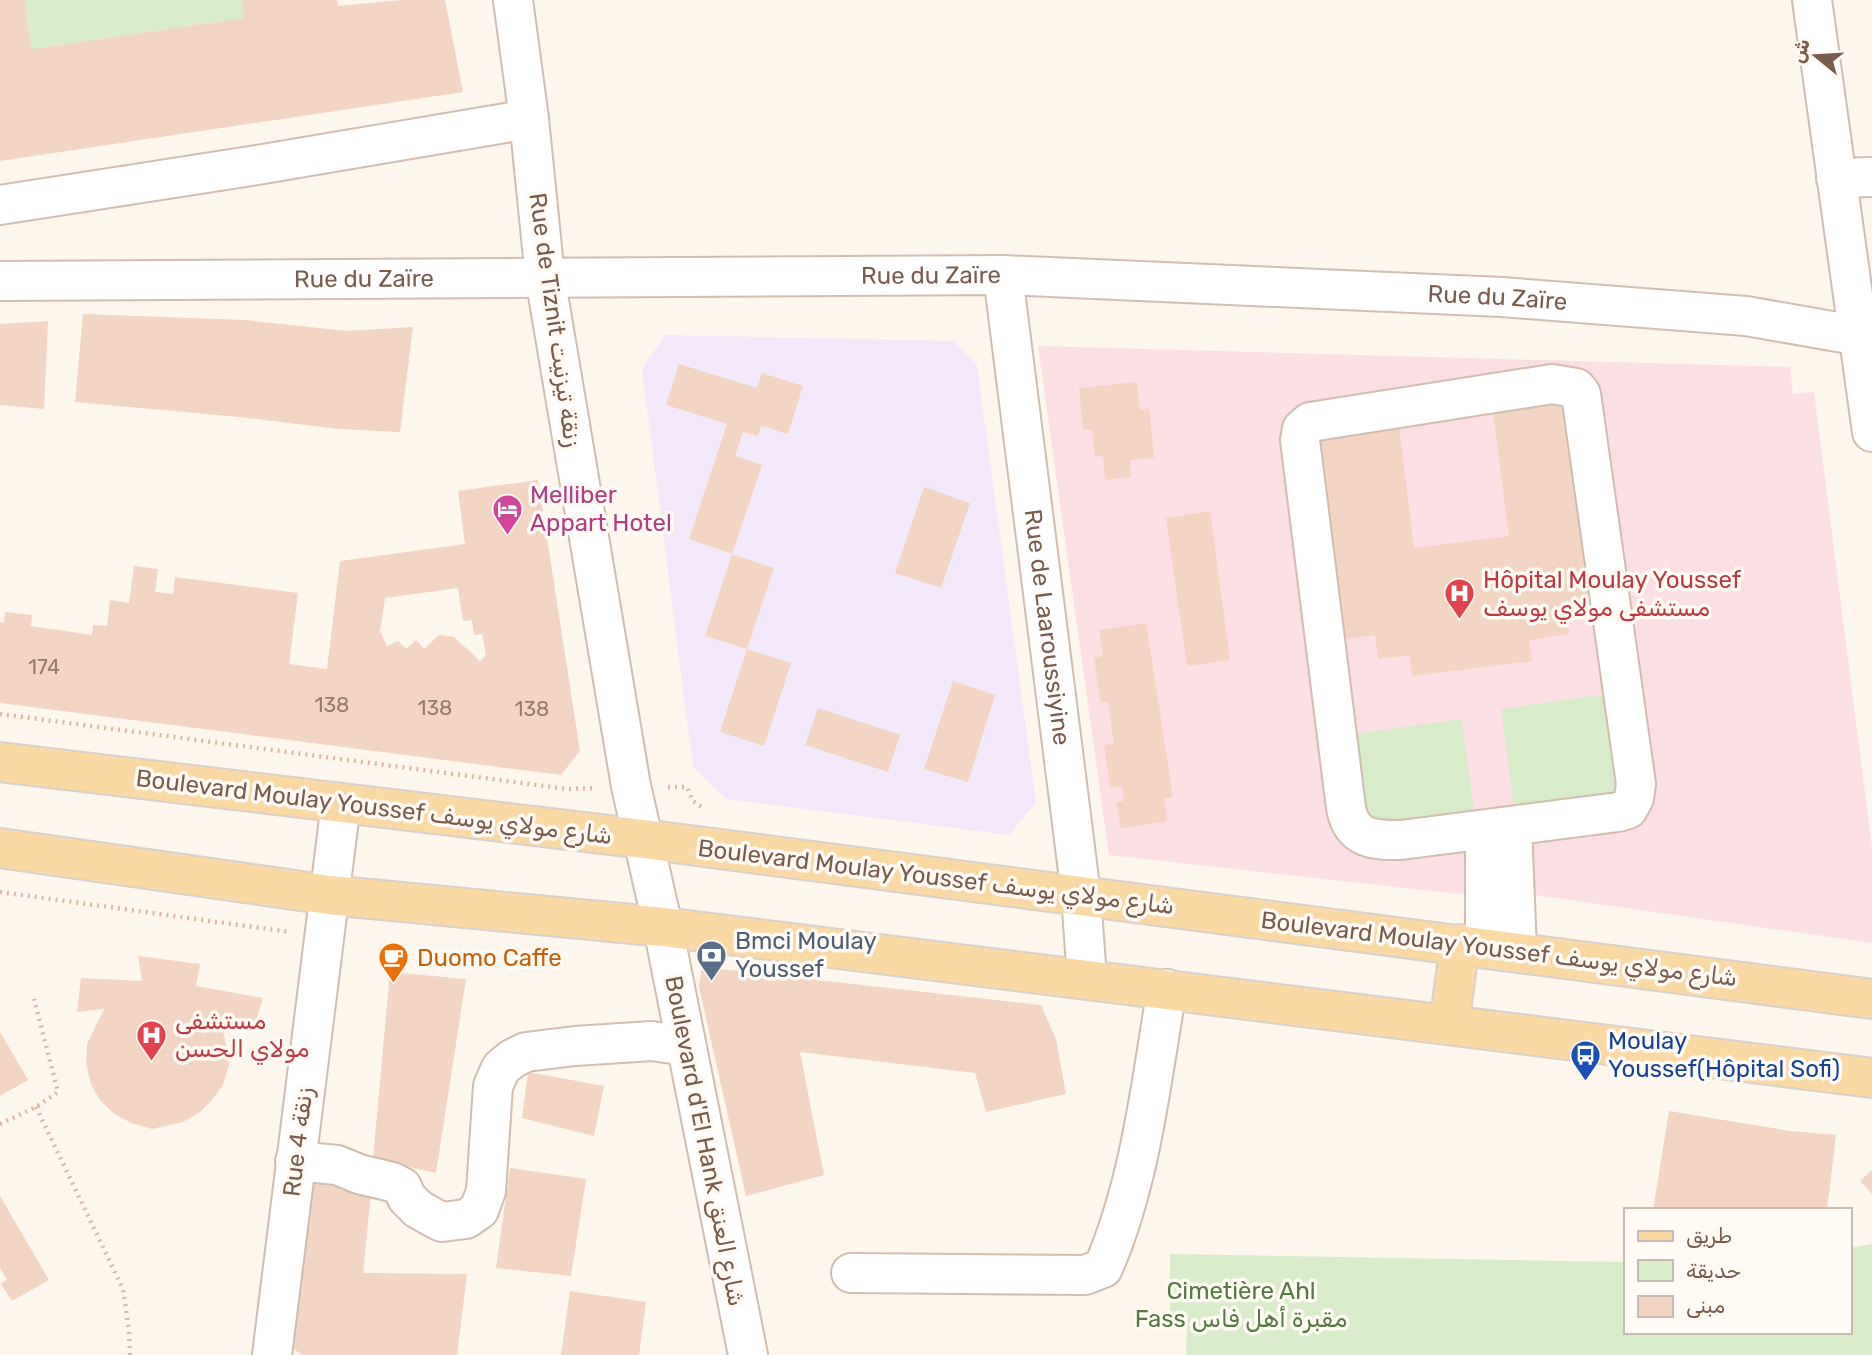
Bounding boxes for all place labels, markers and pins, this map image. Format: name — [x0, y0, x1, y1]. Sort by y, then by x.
place label: Melliber Appart Hotel — [530, 481, 672, 537]
hotel icon: Melliber Appart Hotel — [490, 492, 524, 536]
place label: Hôpital Moulay Youssef مستشفى مولاي يوسف — [1483, 566, 1742, 625]
hospital icon: Hôpital Moulay Youssef مستشفى مولاي يوسف — [1443, 577, 1477, 621]
place label: Bmci Moulay Youssef — [735, 927, 877, 983]
bank icon: Bmci Moulay Youssef — [695, 938, 729, 982]
cafe icon: Duomo Caffe — [377, 941, 411, 985]
place label: Duomo Caffe — [417, 944, 562, 972]
place label: مستشفى مولاي الحسن — [175, 1007, 310, 1066]
hospital icon: مستشفى مولاي الحسن — [135, 1018, 169, 1062]
place label: Moulay Youssef(Hôpital Sofi) — [1608, 1027, 1840, 1083]
bus stop icon: Moulay Youssef(Hôpital Sofi) — [1568, 1038, 1602, 1082]

